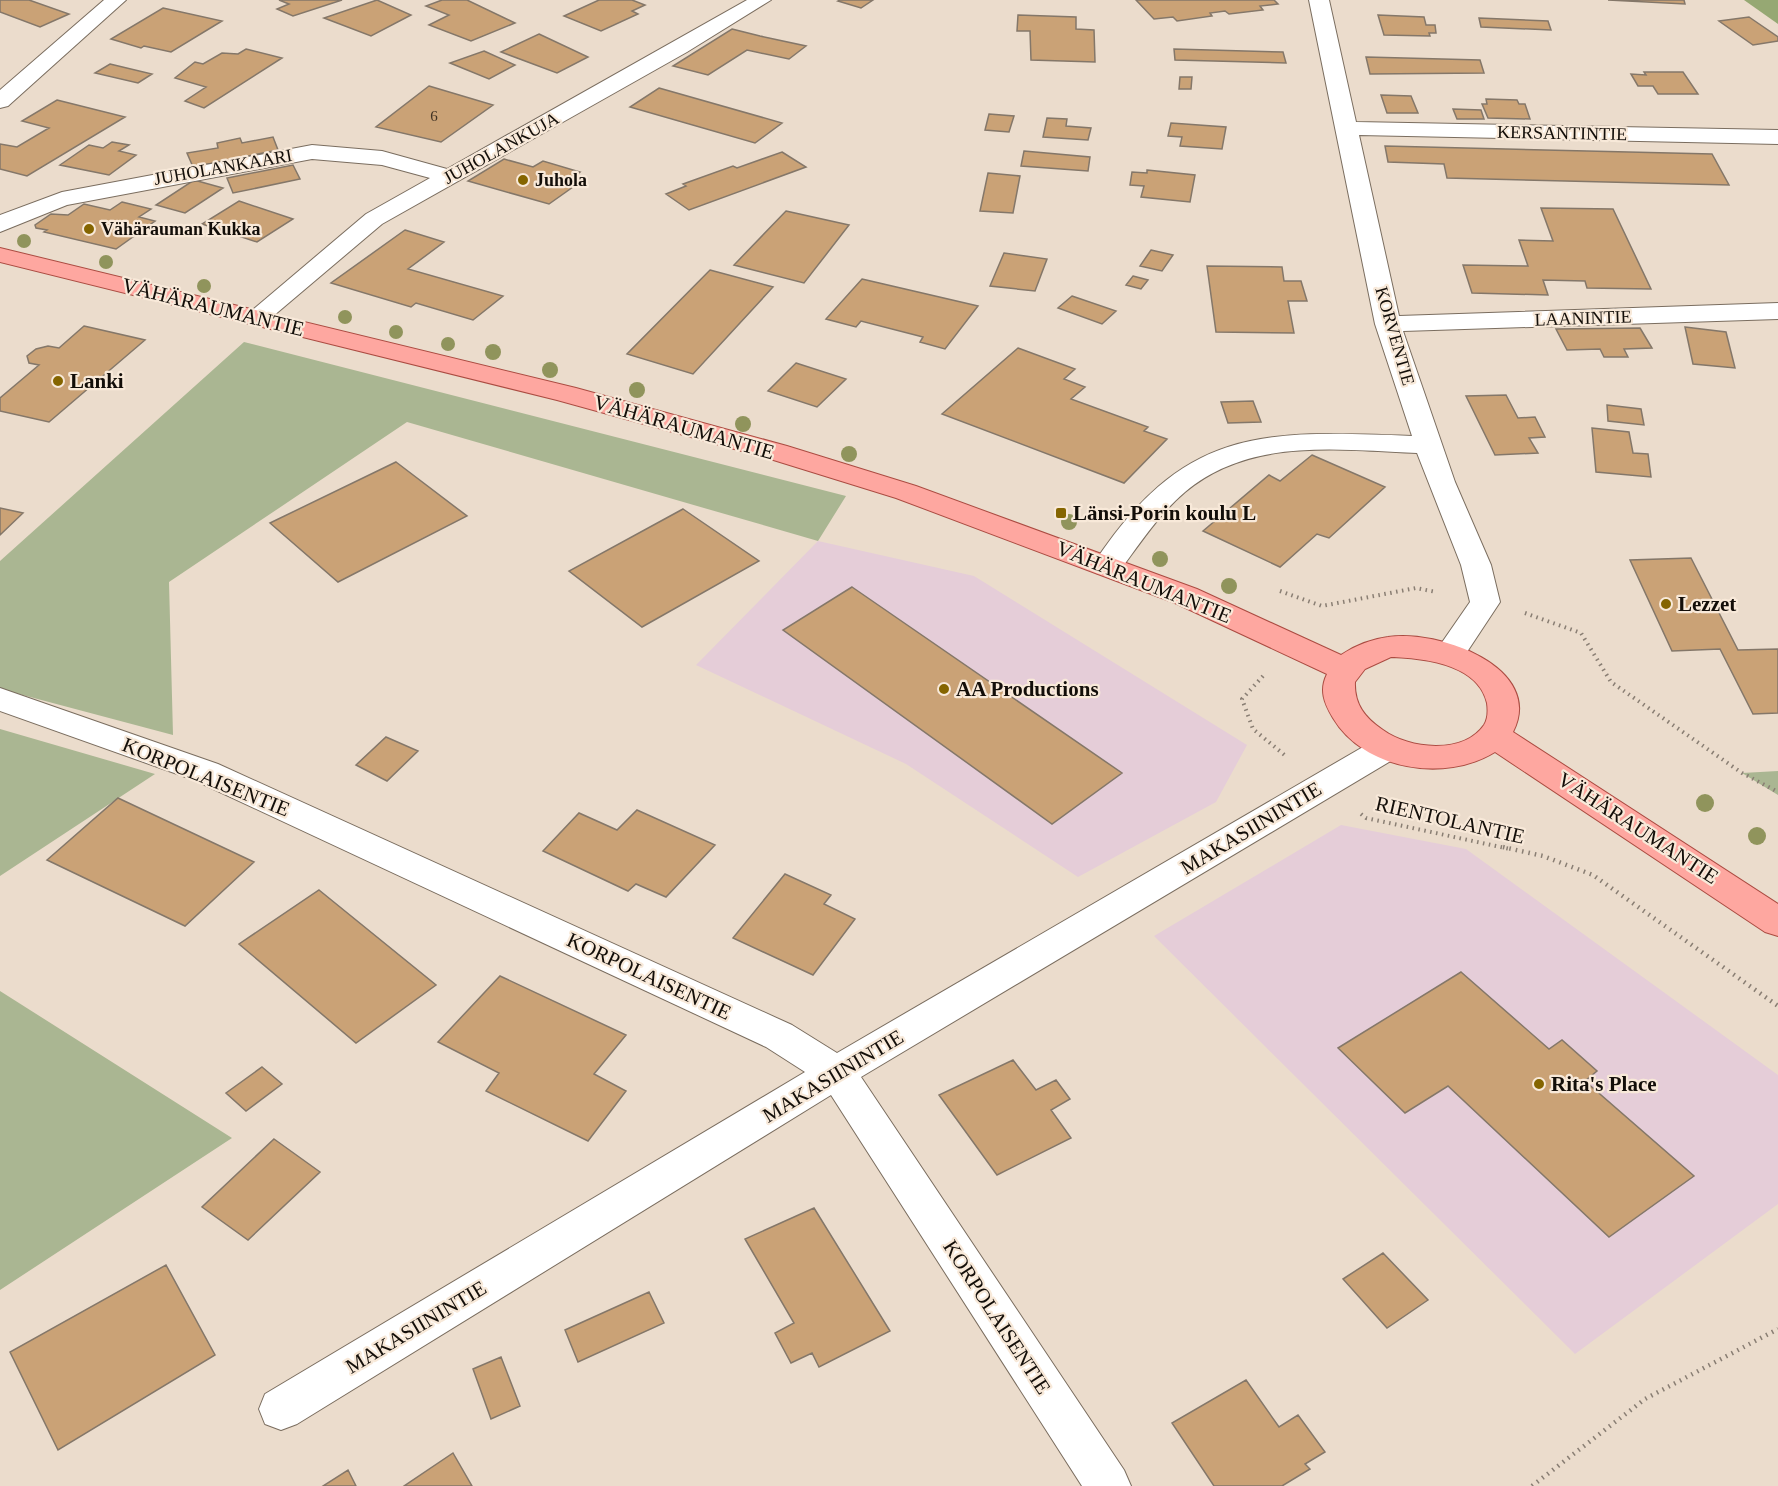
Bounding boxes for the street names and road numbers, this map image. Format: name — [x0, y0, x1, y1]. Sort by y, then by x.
street label: JUHOLANKUJA — [440, 108, 562, 188]
street label: KERSANTINTIE — [1497, 122, 1627, 144]
street label: JUHOLANKAARI — [152, 145, 294, 189]
street label: VÄHÄRAUMANTIE — [120, 273, 306, 341]
street label: KORVENTIE — [1371, 284, 1419, 388]
street label: LAANINTIE — [1534, 306, 1632, 330]
street label: VÄHÄRAUMANTIE — [591, 390, 777, 464]
street label: VÄHÄRAUMANTIE — [1053, 536, 1235, 628]
street label: KORPOLAISENTIE — [119, 732, 293, 822]
street label: VÄHÄRAUMANTIE — [1553, 767, 1723, 889]
street label: MAKASIININTIE — [1176, 777, 1326, 879]
street label: RIENTOLANTIE — [1373, 791, 1527, 849]
street label: KORPOLAISENTIE — [563, 927, 735, 1025]
street label: MAKASIININTIE — [758, 1025, 908, 1127]
street label: KORPOLAISENTIE — [938, 1236, 1056, 1398]
street label: MAKASIININTIE — [341, 1276, 491, 1378]

